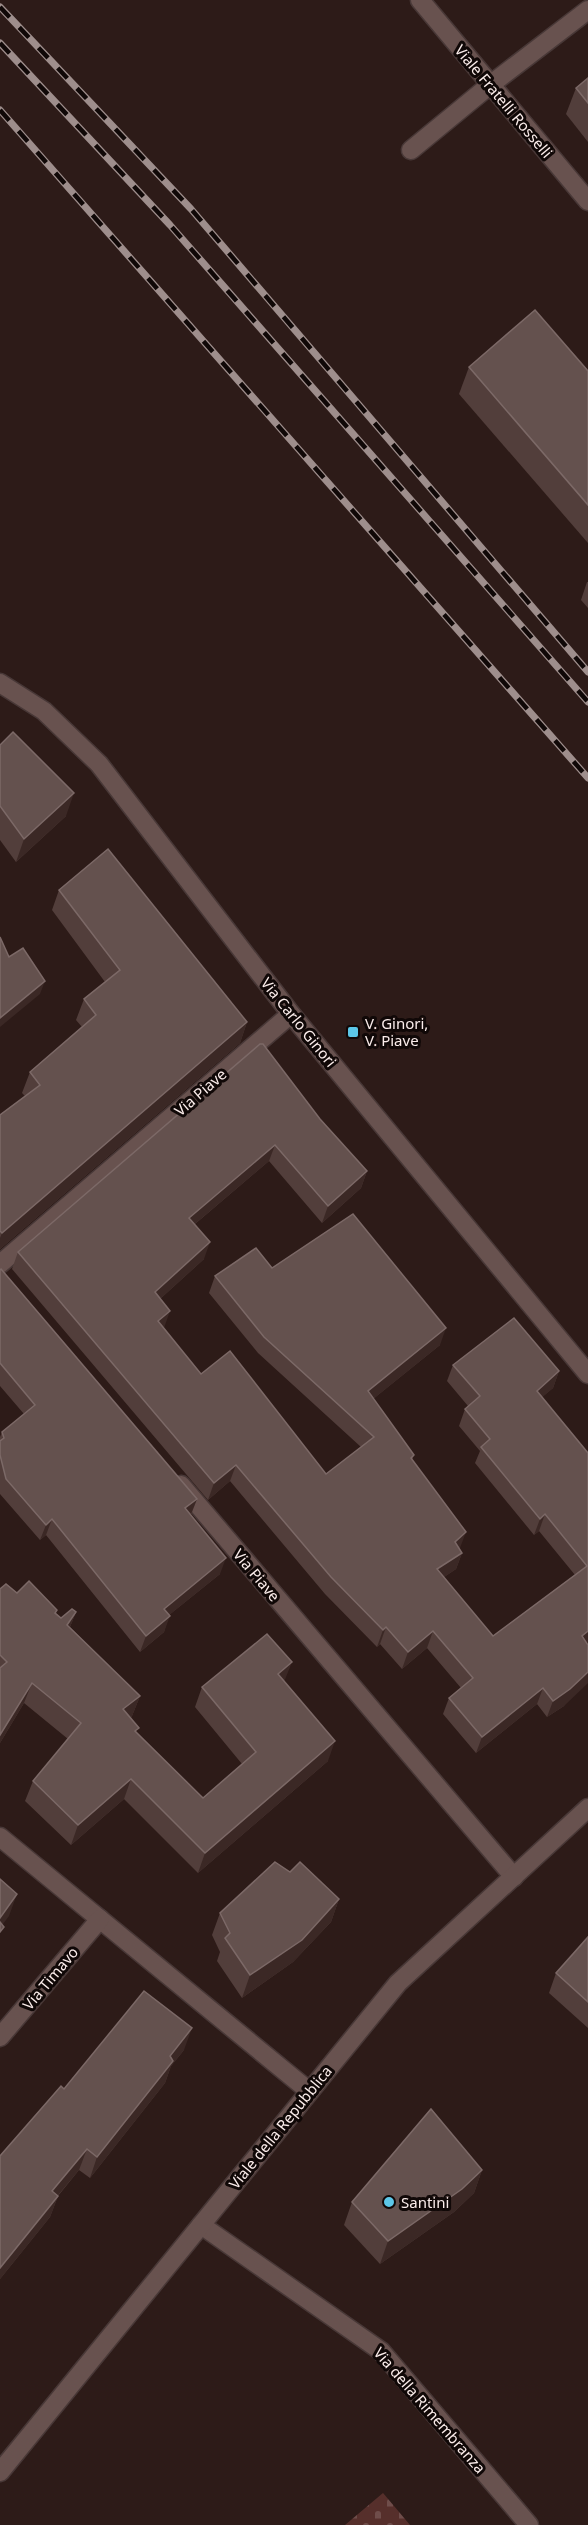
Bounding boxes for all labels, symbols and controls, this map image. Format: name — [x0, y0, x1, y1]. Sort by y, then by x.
street label: Viale Fratelli Rosselli — [451, 40, 557, 162]
street label: Via Carlo Ginori — [257, 973, 341, 1071]
place label: V. Ginori, V. Piave — [365, 1013, 428, 1050]
marker: V. Ginori, V. Piave — [346, 1025, 360, 1039]
street label: Via Piave — [170, 1064, 230, 1120]
street label: Via Piave — [229, 1545, 285, 1605]
street label: Via Timavo — [18, 1942, 82, 2014]
street label: Viale della Repubblica — [224, 2061, 336, 2193]
place label: Santini — [401, 2192, 449, 2212]
marker: Santini — [382, 2195, 396, 2209]
street label: Via della Rimembranza — [370, 2343, 490, 2477]

